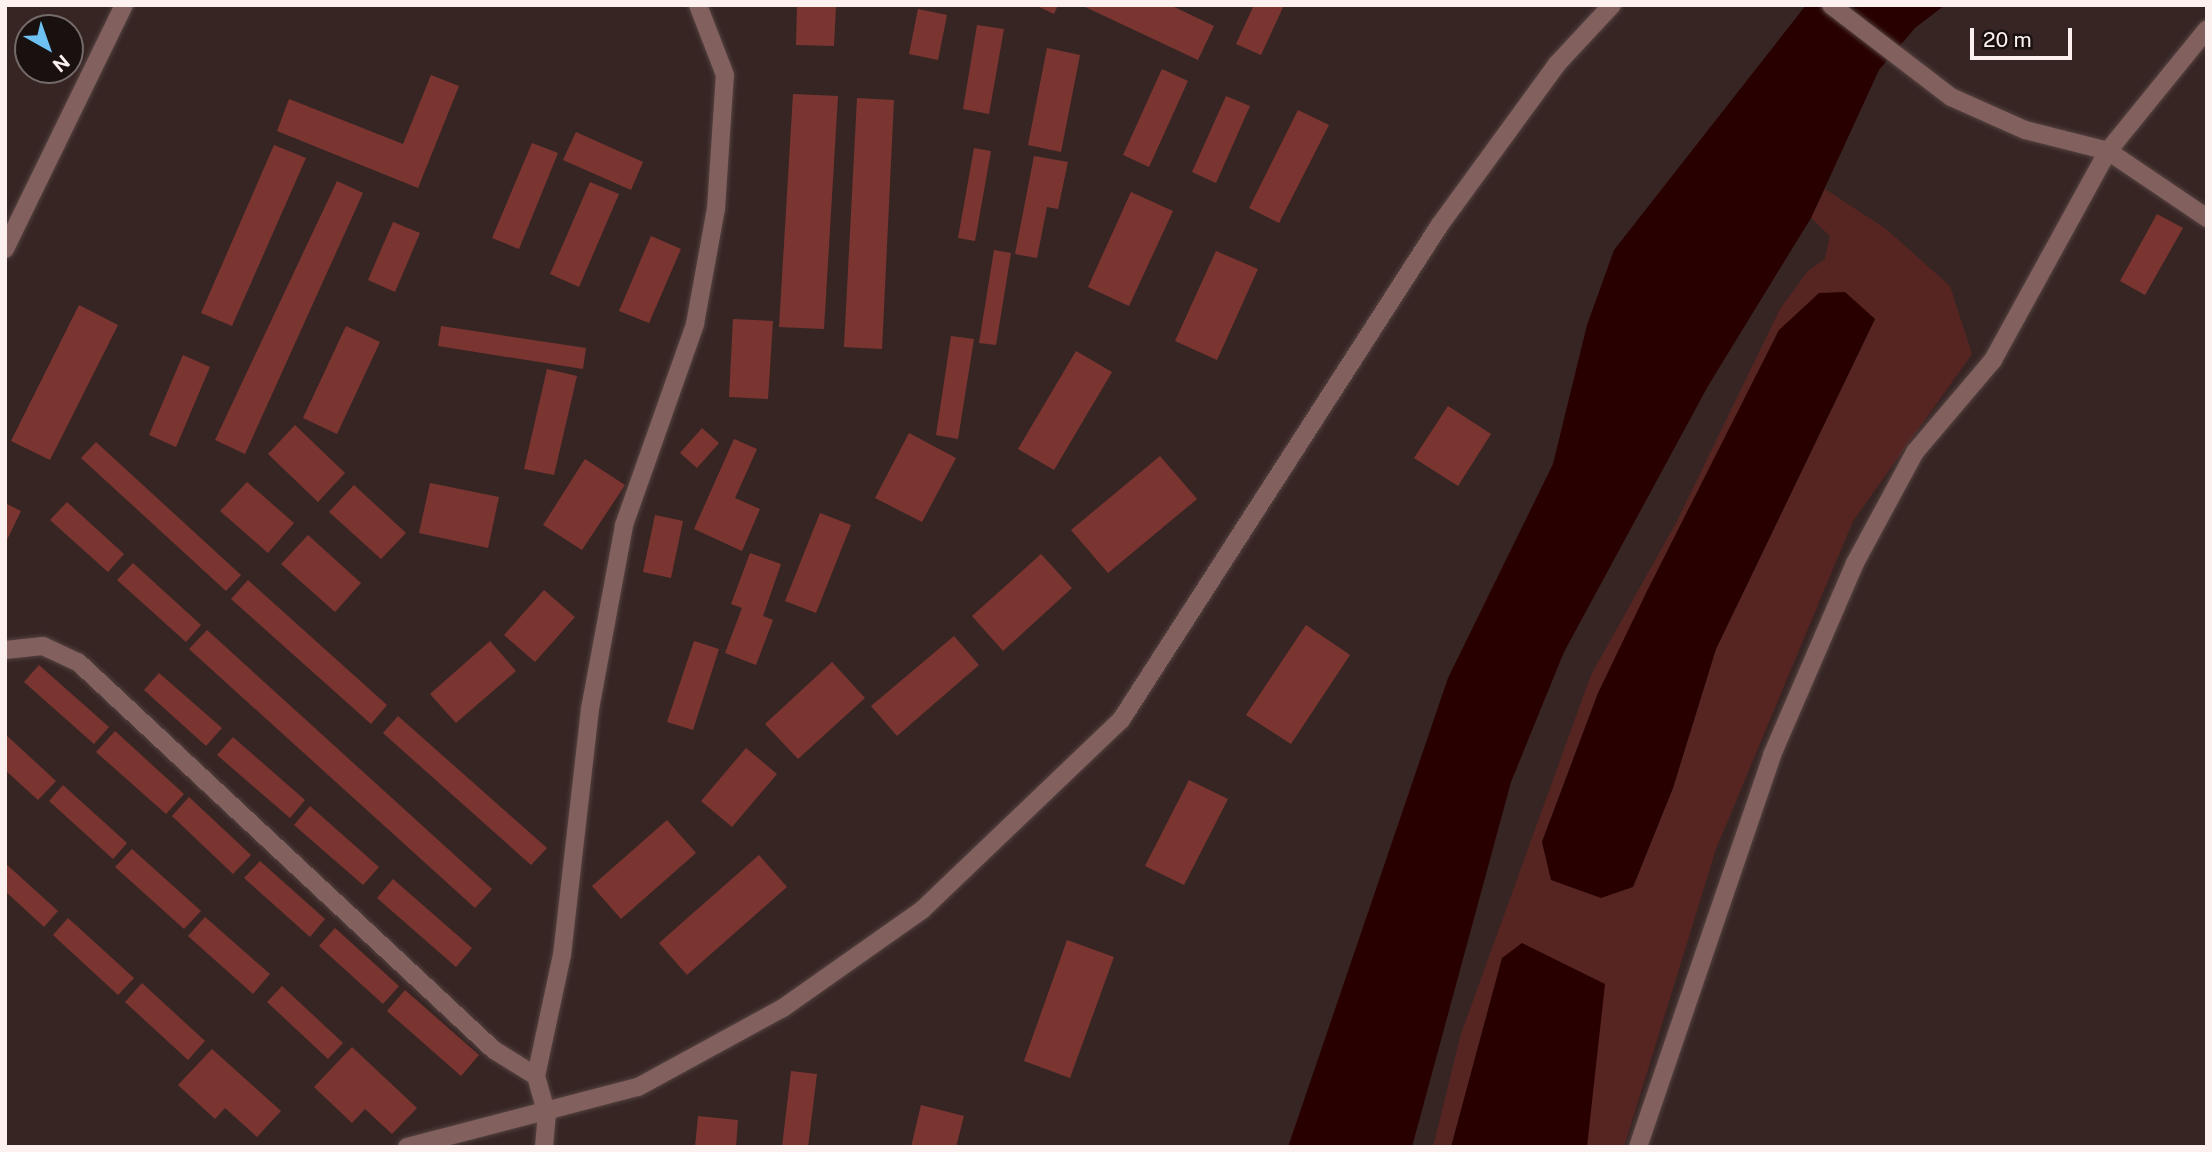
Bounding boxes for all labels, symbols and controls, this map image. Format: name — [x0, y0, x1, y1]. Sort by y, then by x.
north arrow — [14, 14, 84, 84]
scale bar — [1974, 14, 2076, 58]
text: 20 m — [1983, 27, 2032, 52]
text: N — [48, 50, 74, 77]

